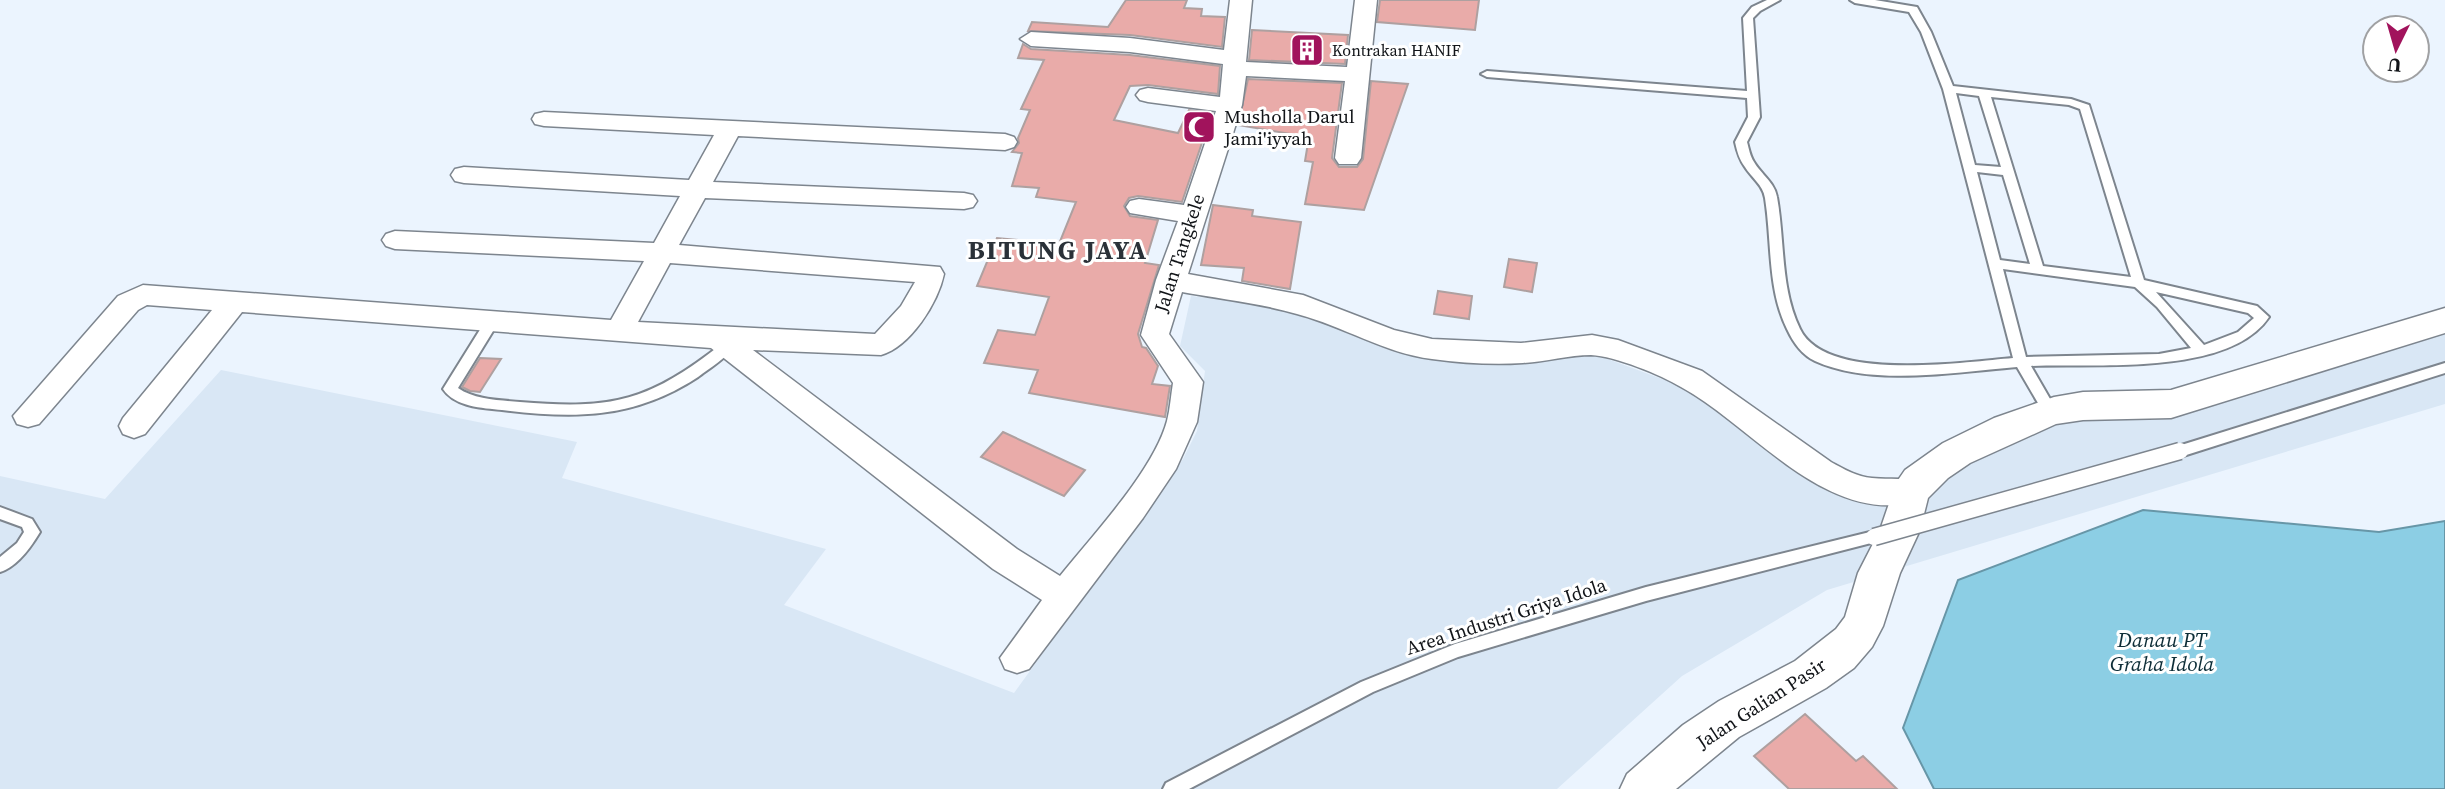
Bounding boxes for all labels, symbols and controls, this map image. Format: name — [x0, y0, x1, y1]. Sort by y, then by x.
north arrow — [2361, 14, 2431, 84]
building icon: Kontrakan HANIF — [1288, 31, 1326, 69]
place label: Kontrakan HANIF — [1332, 39, 1461, 61]
text: U — [2386, 52, 2403, 79]
place label: Musholla Darul Jami'iyyah — [1223, 103, 1355, 151]
mosque icon: Musholla Darul Jami'iyyah — [1180, 108, 1218, 146]
street label: Jalan Tangkele — [1147, 190, 1210, 317]
district label: BITUNG JAYA — [968, 232, 1148, 268]
street label: Area Industri Griya Idola — [1402, 571, 1610, 661]
water label: Danau PT Graha Idola — [2110, 625, 2214, 678]
street label: Jalan Galian Pasir — [1690, 651, 1831, 755]

